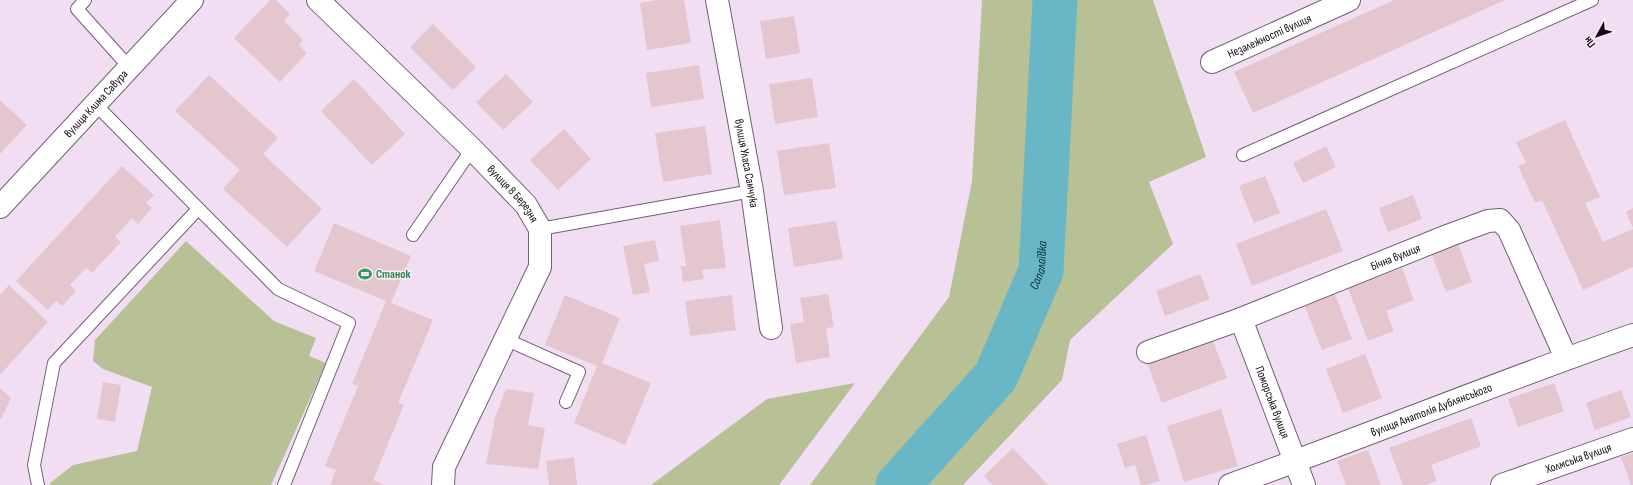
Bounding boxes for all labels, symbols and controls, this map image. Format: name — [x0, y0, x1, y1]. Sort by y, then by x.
street label: Незалежності вулиця — [1225, 10, 1314, 62]
north arrow — [1577, 16, 1617, 56]
text: Пн — [1581, 34, 1598, 50]
street label: вулиця Клима Савура — [61, 66, 131, 141]
street label: вулиця Уласа Самчука — [731, 118, 762, 209]
street label: вулиця 8 Березня — [484, 162, 542, 225]
water label: Сапалаївка — [1026, 240, 1051, 292]
street label: Бічна вулиця — [1368, 240, 1423, 274]
sports icon: Станок — [357, 266, 373, 282]
place label: Станок — [376, 267, 411, 282]
street label: Поморська вулиця — [1252, 364, 1293, 441]
street label: вулиця Анатолія Дублянського — [1369, 380, 1494, 440]
street label: Холмська вулиця — [1542, 440, 1614, 477]

